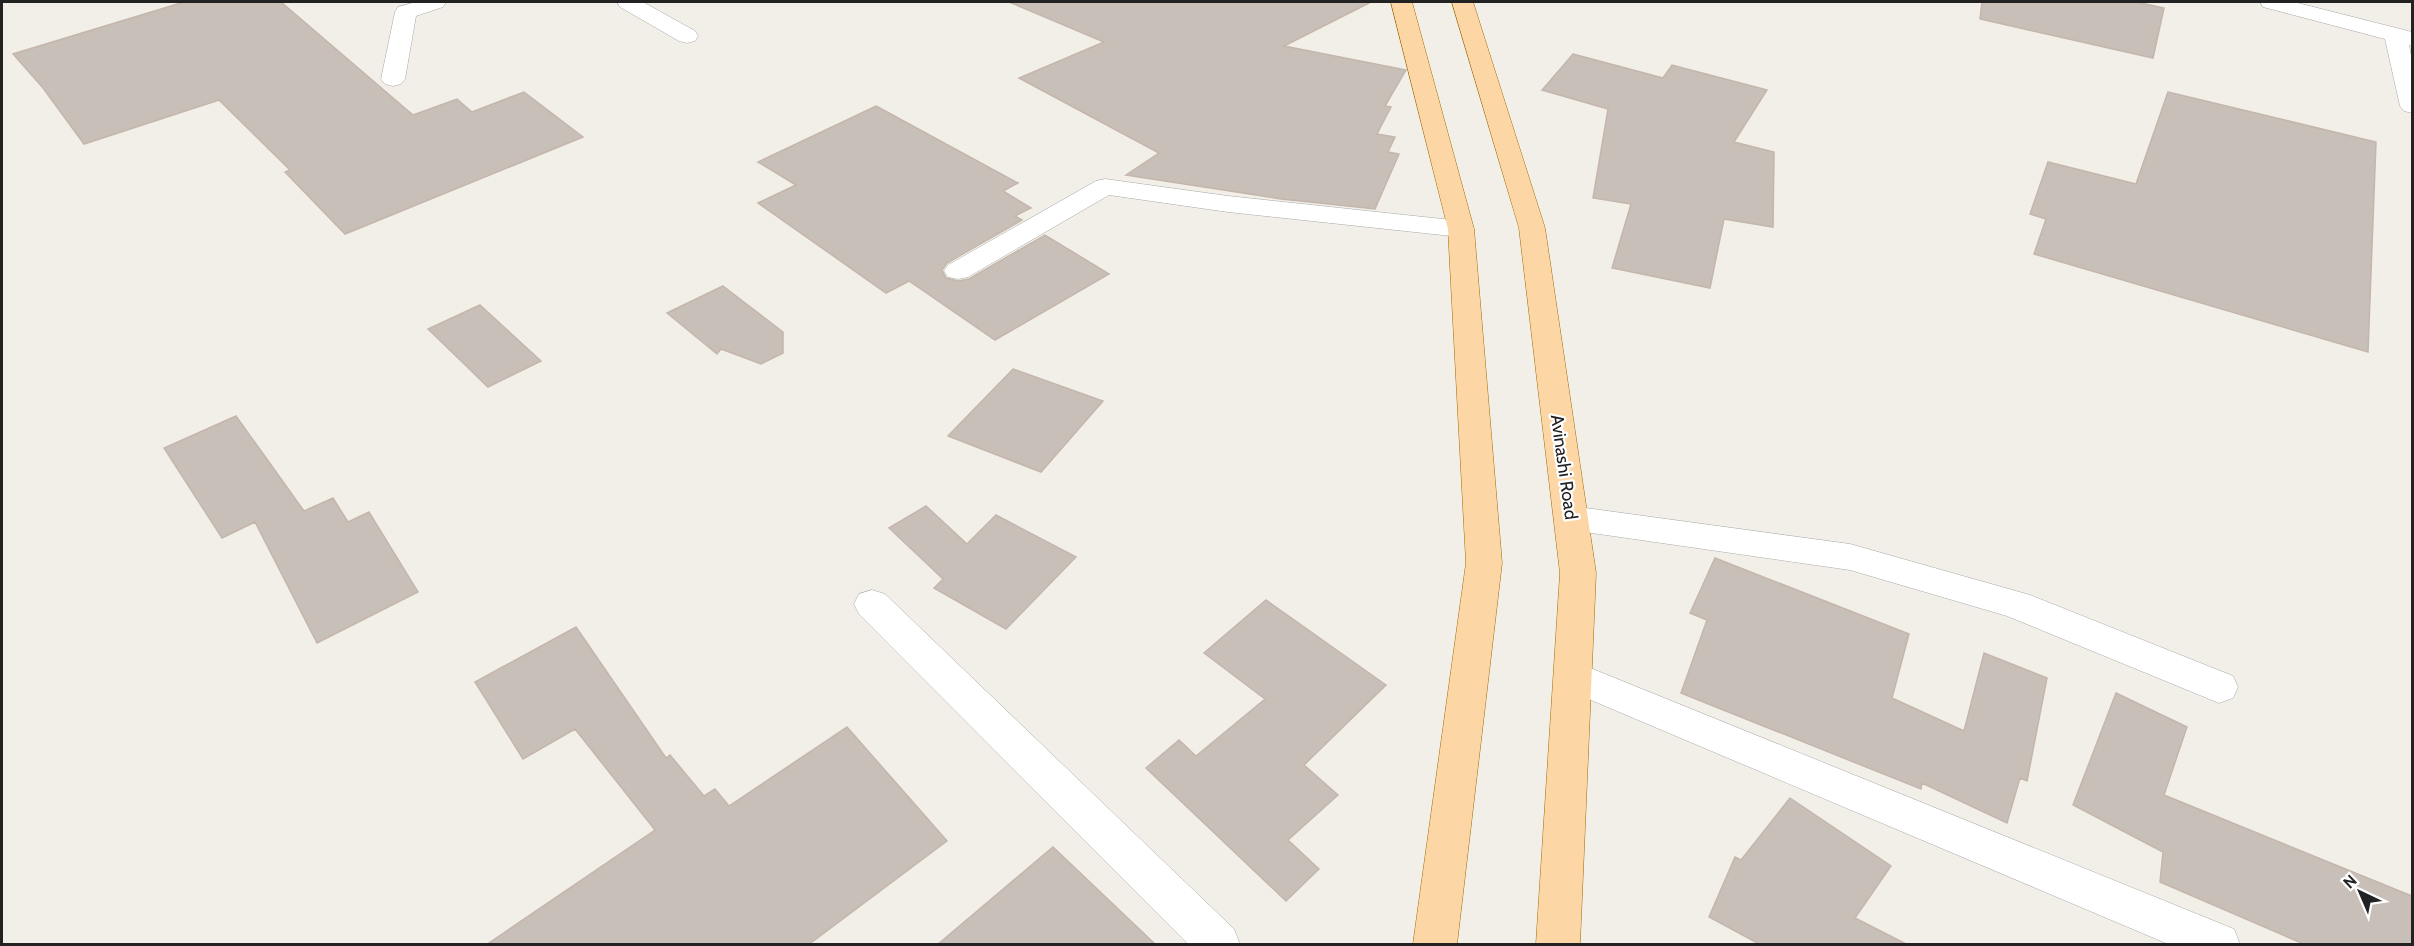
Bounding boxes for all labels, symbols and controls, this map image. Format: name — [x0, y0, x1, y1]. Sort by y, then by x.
street label: Avinashi Road — [1546, 413, 1582, 521]
north arrow — [2330, 862, 2390, 922]
text: N — [2339, 871, 2361, 892]

